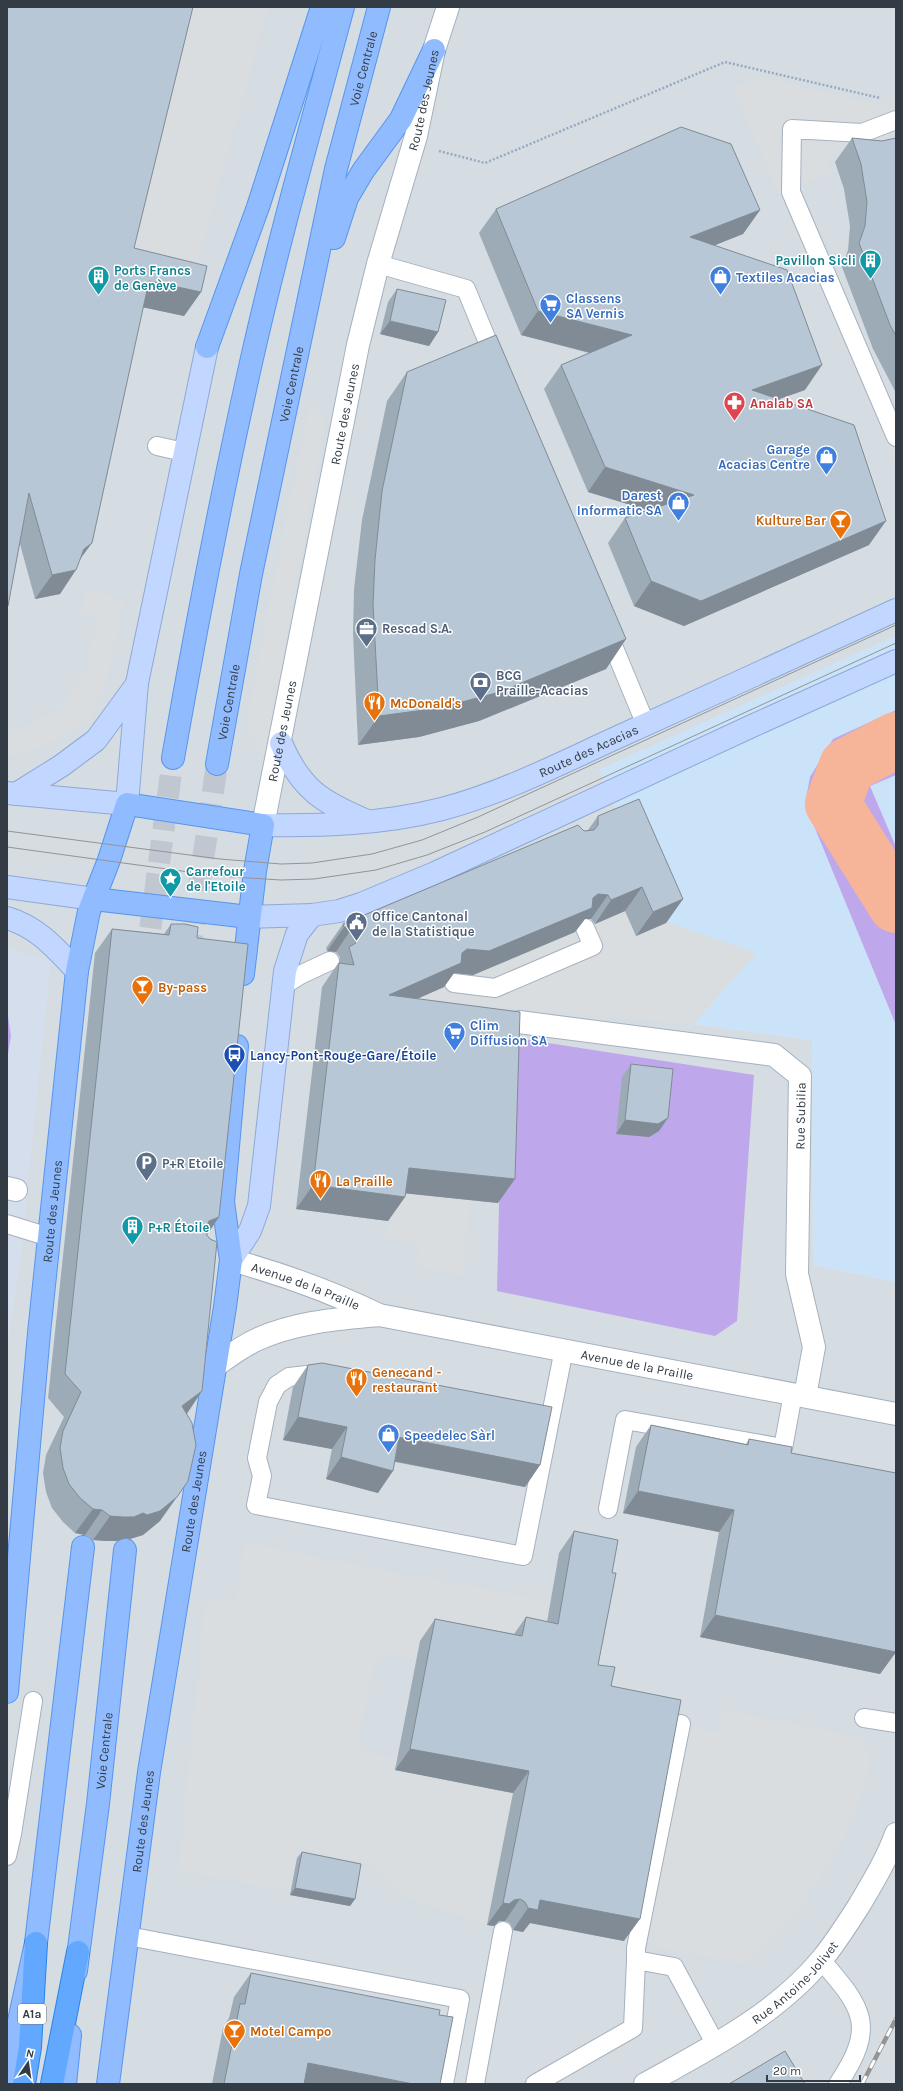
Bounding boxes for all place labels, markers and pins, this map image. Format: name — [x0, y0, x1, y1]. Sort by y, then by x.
building icon: Pavillon Sicli — [858, 247, 884, 280]
place label: Pavillon Sicli — [776, 253, 856, 268]
place label: Ports Francs de Genève — [114, 263, 191, 293]
building icon: Ports Francs de Genève — [85, 264, 111, 297]
shop icon: Textiles Acacias — [708, 264, 734, 297]
place label: Textiles Acacias — [736, 270, 835, 285]
place label: Classens SA Vernis — [566, 291, 624, 321]
supermarket icon: Classens SA Vernis — [537, 292, 563, 325]
pharmacy icon: Analab SA — [721, 390, 747, 423]
place label: Analab SA — [750, 396, 813, 411]
place label: Garage Acacias Centre — [718, 442, 810, 472]
shop icon: Garage Acacias Centre — [813, 443, 839, 476]
place label: Darest Informatic SA — [577, 488, 662, 518]
shop icon: Darest Informatic SA — [665, 489, 691, 522]
bar icon: Kulture Bar — [828, 507, 854, 540]
place label: Kulture Bar — [756, 513, 827, 528]
office icon: Rescad S.A. — [354, 615, 380, 648]
place label: Rescad S.A. — [382, 621, 452, 636]
place label: BCG Praille-Acacias — [496, 668, 589, 698]
bank icon: BCG Praille-Acacias — [467, 669, 493, 702]
restaurant icon: McDonald's — [362, 690, 388, 723]
place label: McDonald's — [390, 696, 462, 711]
place label: Carrefour de l'Etoile — [186, 864, 246, 894]
place icon: Carrefour de l'Etoile — [157, 865, 183, 898]
place label: Office Cantonal de la Statistique — [372, 909, 475, 940]
public building icon: Office Cantonal de la Statistique — [343, 910, 369, 943]
bar icon: By-pass — [130, 974, 156, 1007]
place label: By-pass — [158, 980, 207, 995]
place label: Clim Diffusion SA — [470, 1018, 547, 1048]
supermarket icon: Clim Diffusion SA — [441, 1019, 467, 1052]
bus stop icon: Lancy-Pont-Rouge-Gare/Étoile — [221, 1042, 247, 1075]
place label: Lancy-Pont-Rouge-Gare/Étoile — [250, 1046, 436, 1063]
parking icon: P+R Etoile — [133, 1150, 159, 1183]
place label: P+R Etoile — [162, 1156, 224, 1171]
restaurant icon: La Praille — [307, 1168, 333, 1201]
place label: La Praille — [336, 1174, 393, 1189]
building icon: P+R Étoile — [120, 1214, 146, 1247]
place label: P+R Étoile — [148, 1218, 210, 1235]
place label: Genecand - restaurant — [372, 1365, 442, 1395]
restaurant icon: Genecand - restaurant — [343, 1366, 369, 1399]
shop icon: Speedelec Sàrl — [375, 1422, 401, 1455]
place label: Speedelec Sàrl — [404, 1428, 495, 1443]
bar icon: Motel Campo — [222, 2018, 248, 2051]
place label: Motel Campo — [250, 2024, 331, 2039]

